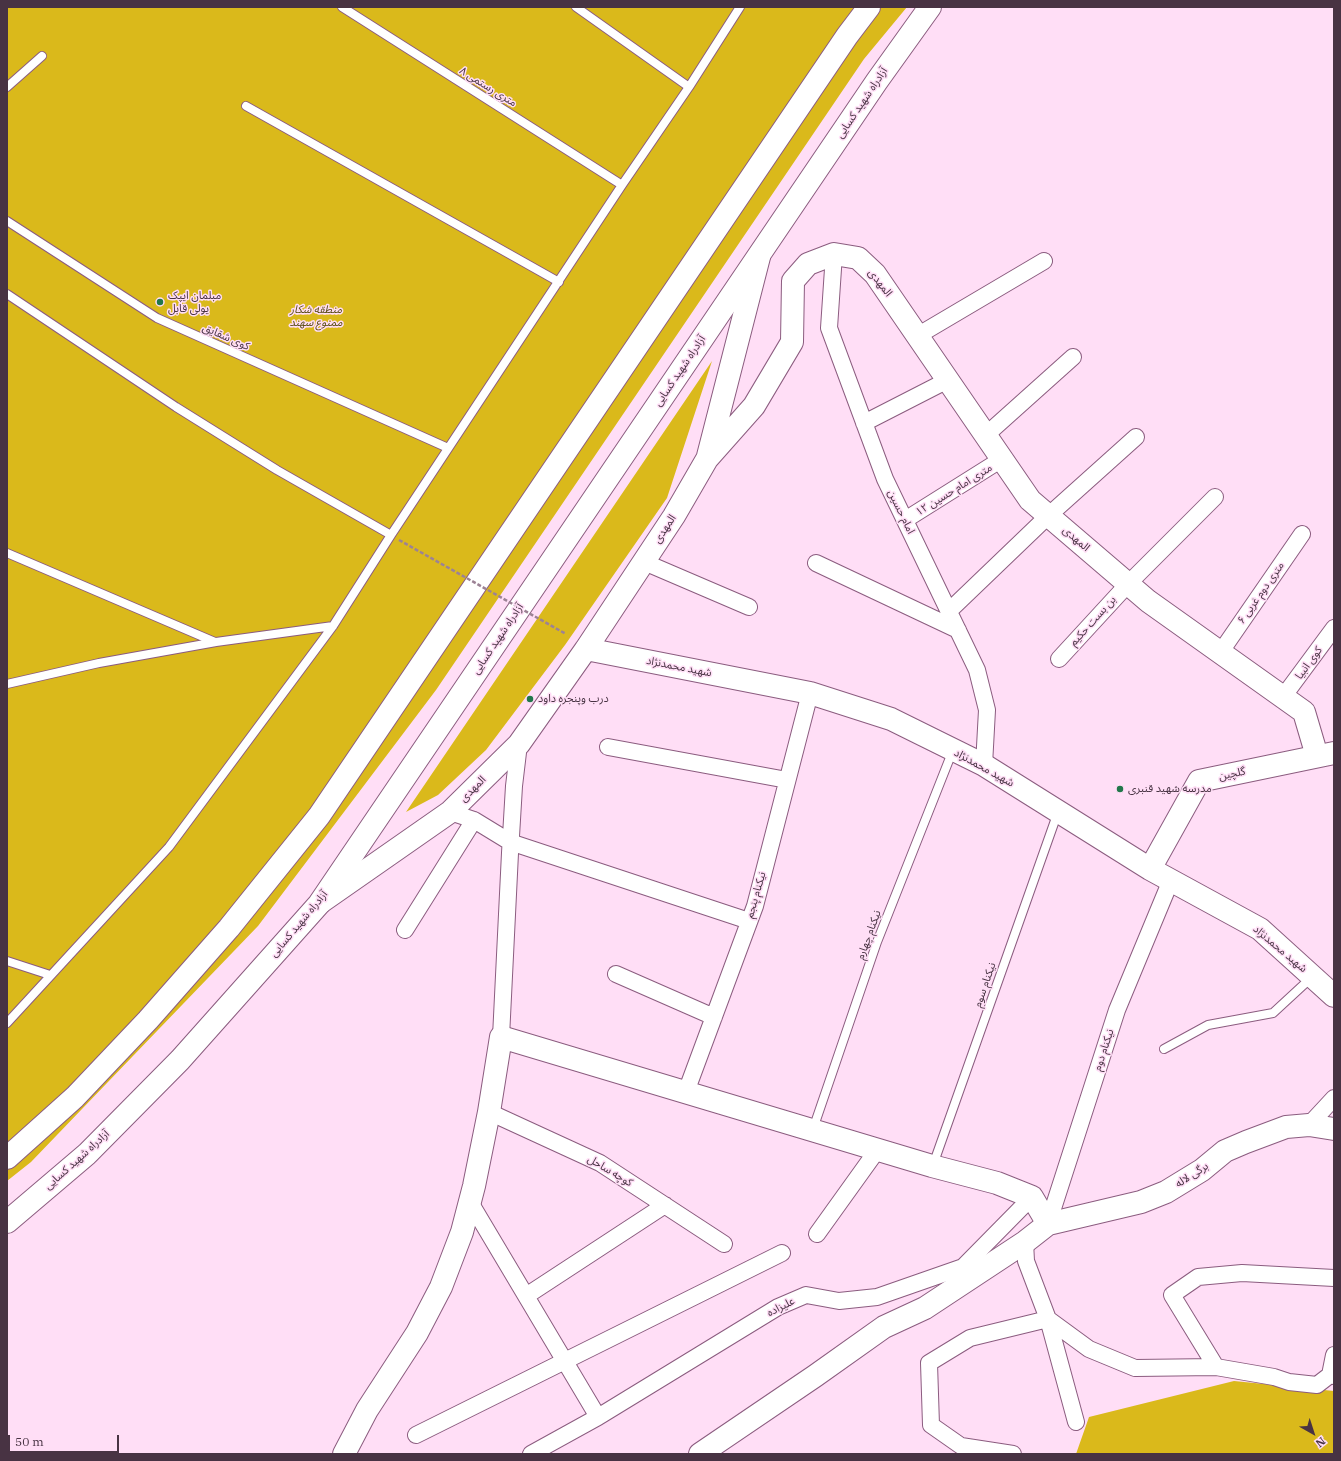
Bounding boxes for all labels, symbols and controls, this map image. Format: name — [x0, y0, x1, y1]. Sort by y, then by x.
street label: ۸ متری رستمی — [457, 64, 519, 110]
street label: آزادراه شهید کسایی — [833, 65, 891, 141]
street label: المهدی — [865, 266, 895, 300]
place label: مبلمان ایپک یولی قابل — [168, 289, 221, 315]
marker: مبلمان ایپک یولی قابل — [155, 297, 165, 307]
park label: منطقه شکار ممنوع سهند — [290, 303, 342, 329]
street label: کوی شقایق — [200, 321, 252, 353]
street label: آزادراه شهید کسایی — [651, 333, 709, 409]
street label: ۱۲ متری امام حسین — [913, 461, 995, 519]
street label: امام حسین — [885, 488, 917, 536]
street label: المهدی — [651, 512, 679, 546]
street label: المهدی — [1060, 524, 1092, 554]
street label: ۶ متری دوم غربی — [1235, 559, 1287, 627]
street label: بن بست حکیم — [1067, 593, 1119, 649]
street label: آزادراه شهید کسایی — [469, 601, 527, 677]
street label: کوی انبیا — [1293, 644, 1325, 682]
street label: شهید محمدنژاد — [645, 654, 713, 680]
place label: درب وپنجره داود — [538, 692, 609, 706]
marker: درب وپنجره داود — [525, 694, 535, 704]
street label: شهید محمدنژاد — [952, 746, 1016, 790]
street label: گلچین — [1217, 765, 1247, 783]
street label: المهدی — [457, 773, 489, 805]
place label: مدرسه شهید قنبری — [1128, 782, 1212, 796]
marker: مدرسه شهید قنبری — [1115, 784, 1125, 794]
street label: نیکنام پنجم — [743, 870, 769, 920]
street label: آزادراه شهید کسایی — [267, 888, 331, 960]
street label: نیکنام چهارم — [854, 908, 884, 962]
street label: شهید محمدنژاد — [1250, 923, 1310, 975]
street label: نیکنام سوم — [971, 961, 999, 1009]
street label: نیکنام دوم — [1091, 1028, 1117, 1072]
street label: آزادراه شهید کسایی — [42, 1127, 112, 1193]
street label: کوچه ساحل — [585, 1152, 635, 1190]
street label: برگی لاله — [1173, 1159, 1211, 1191]
street label: علیزاده — [765, 1294, 797, 1320]
north arrow — [1293, 1413, 1333, 1453]
scale bar — [10, 1427, 121, 1453]
text: 50 m — [15, 1434, 44, 1449]
text: N — [1313, 1434, 1328, 1450]

